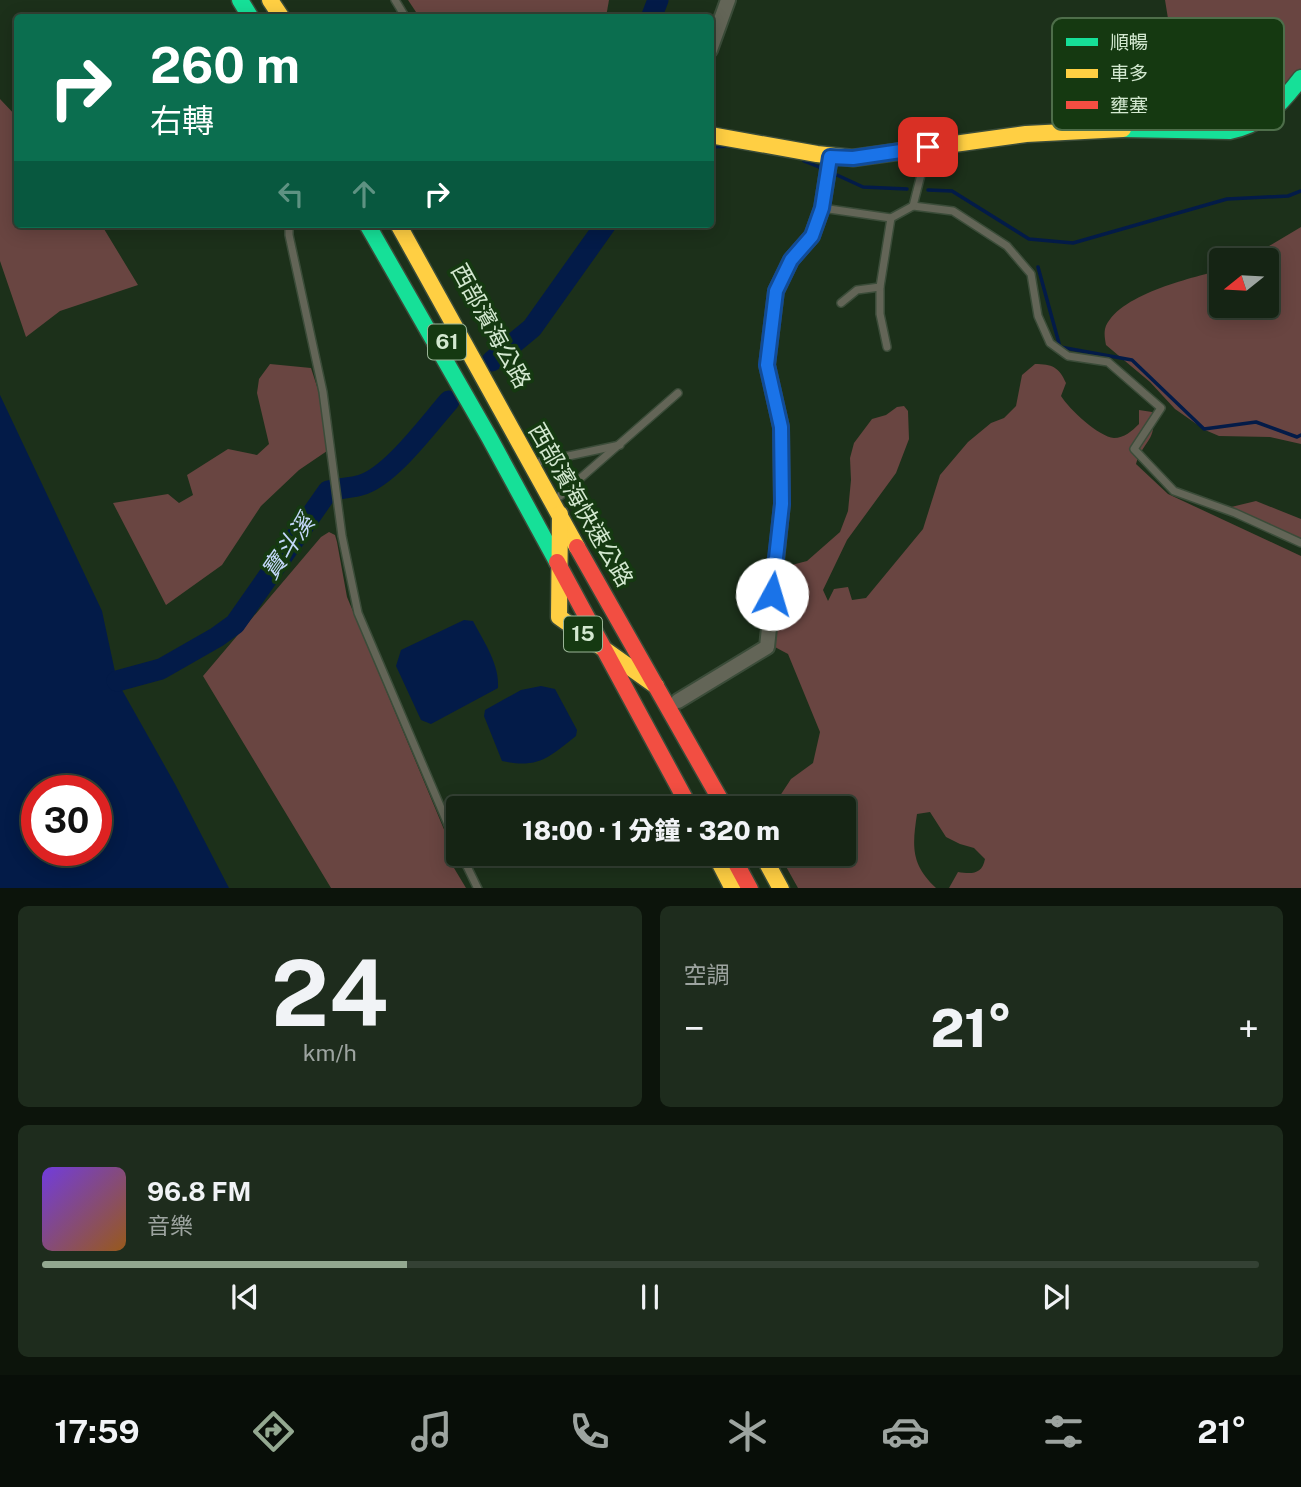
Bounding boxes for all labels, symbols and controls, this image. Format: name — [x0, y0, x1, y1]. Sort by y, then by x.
legend — [1052, 18, 1284, 130]
text: 順暢 — [1110, 31, 1148, 53]
text: 260 m — [150, 36, 300, 94]
icon: right — [35, 42, 126, 133]
text: 車多 — [1110, 62, 1148, 84]
text: 壅塞 — [1110, 94, 1148, 116]
text: 右轉 — [150, 102, 214, 139]
pin — [898, 117, 958, 177]
icon: arrive — [909, 128, 947, 166]
icon: left — [272, 175, 310, 213]
icon: ahead — [345, 175, 383, 213]
icon: right — [418, 175, 456, 213]
north arrow — [1209, 248, 1279, 318]
map controls — [1209, 248, 1279, 318]
street label: 西部濱海公路 — [446, 259, 537, 393]
road number: 61 — [428, 324, 466, 360]
street label: 西部濱海快速公路 — [524, 418, 639, 591]
water label: 寶斗溪 — [255, 506, 321, 584]
position arrow — [735, 557, 809, 631]
road number: 15 — [564, 616, 602, 652]
speed limit sign: 30 — [21, 775, 112, 866]
text: 18:00 · 1 分鐘 · 320 m — [522, 815, 780, 846]
text: 24 — [271, 940, 388, 1046]
text: 空調 — [684, 961, 730, 988]
text: 21° — [930, 998, 1012, 1059]
text: − — [684, 1006, 705, 1051]
text: + — [1238, 1006, 1259, 1051]
text: km/h — [303, 1039, 357, 1066]
text: 96.8 FM — [147, 1176, 251, 1207]
text: 音樂 — [147, 1212, 193, 1239]
icon: previous — [226, 1278, 264, 1316]
icon: pause — [631, 1278, 669, 1316]
icon: next — [1037, 1278, 1075, 1316]
icon: directions — [249, 1407, 298, 1456]
icon: music — [407, 1407, 456, 1456]
icon: phone — [565, 1407, 614, 1456]
icon: climate — [723, 1407, 772, 1456]
icon: car — [881, 1407, 930, 1456]
icon: filters — [1039, 1407, 1088, 1456]
text: 17:59 — [55, 1413, 140, 1450]
text: 21° — [1197, 1413, 1246, 1450]

